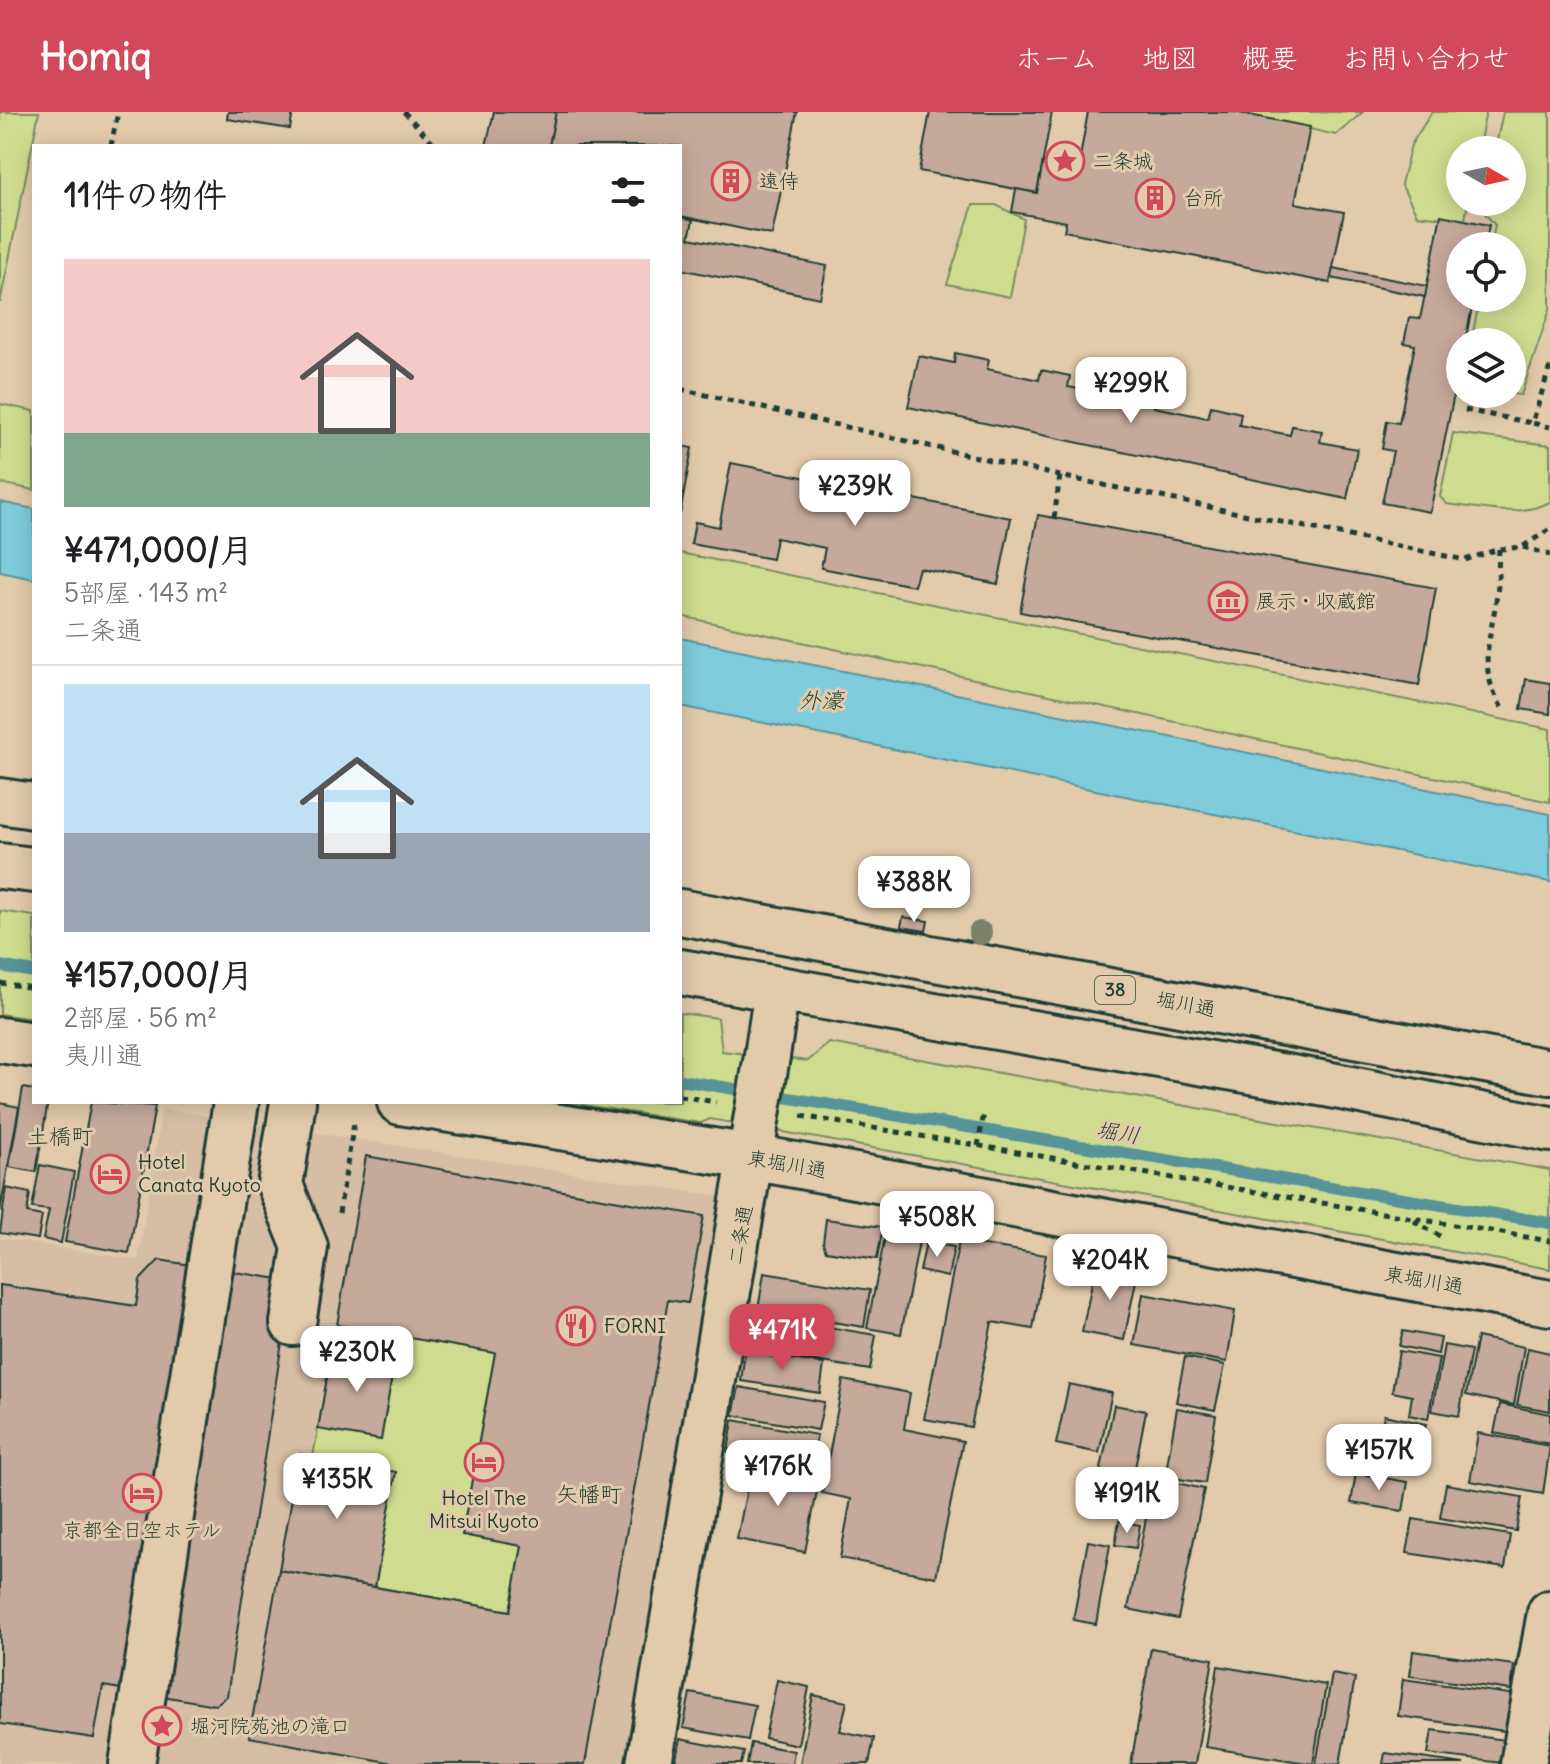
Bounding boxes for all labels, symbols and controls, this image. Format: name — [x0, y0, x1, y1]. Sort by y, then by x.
text: Homiq — [40, 33, 152, 80]
text: ホーム — [1015, 40, 1098, 76]
text: 地図 — [1142, 40, 1198, 76]
text: 概要 — [1242, 40, 1298, 76]
text: お問い合わせ — [1342, 40, 1510, 76]
north arrow — [1446, 136, 1526, 216]
map controls — [1446, 136, 1526, 408]
place icon: 二条城 — [1044, 140, 1086, 182]
place label: 二条城 — [1093, 148, 1153, 173]
building icon: 遠侍 — [710, 160, 752, 202]
place label: 遠侍 — [759, 168, 799, 193]
icon: filters — [606, 170, 650, 214]
text: 11件の物件 — [64, 173, 227, 216]
building icon: 台所 — [1134, 177, 1176, 219]
place label: 台所 — [1183, 185, 1223, 210]
button: locate — [1446, 232, 1526, 312]
icon: home — [285, 311, 429, 455]
button: layers — [1446, 328, 1526, 408]
pin: ¥299K — [1075, 357, 1187, 425]
text: ¥299K — [1093, 366, 1169, 399]
pin: ¥239K — [799, 460, 911, 528]
text: ¥239K — [817, 469, 893, 502]
text: ¥471,000/月 — [64, 528, 254, 571]
text: 5部屋 · 143 m² — [64, 576, 228, 609]
museum icon: 展示・収蔵館 — [1207, 580, 1249, 622]
place label: 展示・収蔵館 — [1256, 588, 1376, 613]
text: 二条通 — [64, 613, 142, 646]
water label: 外濠 — [799, 686, 846, 714]
icon: home — [285, 736, 429, 880]
pin: ¥388K — [858, 856, 970, 924]
text: ¥388K — [876, 865, 952, 898]
text: ¥157,000/月 — [64, 953, 254, 996]
road number: 38 — [1095, 976, 1135, 1004]
street label: 堀川通 — [1154, 986, 1218, 1022]
text: 2部屋 · 56 m² — [64, 1001, 217, 1034]
text: 夷川通 — [64, 1038, 142, 1071]
water label: 堀川 — [1094, 1115, 1142, 1149]
district label: 土橋町 — [27, 1122, 93, 1150]
street label: 東堀川通 — [746, 1144, 829, 1183]
place label: Hotel Canata Kyoto — [138, 1149, 261, 1197]
hotel icon: Hotel Canata Kyoto — [89, 1153, 131, 1195]
pin: ¥508K — [881, 1191, 993, 1259]
text: ¥508K — [898, 1200, 976, 1233]
street label: 二条通 — [722, 1203, 757, 1267]
pin: ¥204K — [1054, 1234, 1166, 1302]
text: ¥204K — [1071, 1243, 1149, 1276]
street label: 東堀川通 — [1383, 1260, 1466, 1299]
pin: ¥471K — [726, 1304, 838, 1372]
restaurant icon: FORNI — [555, 1305, 597, 1347]
place label: FORNI — [604, 1313, 666, 1338]
text: ¥471K — [747, 1313, 817, 1346]
pin: ¥230K — [301, 1326, 413, 1394]
text: ¥230K — [318, 1335, 396, 1368]
pin: ¥157K — [1323, 1424, 1435, 1492]
text: ¥157K — [1344, 1433, 1414, 1466]
pin: ¥176K — [722, 1440, 834, 1508]
hotel icon: Hotel The Mitsui Kyoto — [463, 1441, 505, 1483]
text: ¥176K — [743, 1449, 813, 1482]
pin: ¥135K — [281, 1453, 393, 1521]
text: ¥135K — [301, 1462, 373, 1495]
pin: ¥191K — [1071, 1467, 1183, 1535]
hotel icon: 京都全日空ホテル — [121, 1472, 163, 1514]
text: ¥191K — [1094, 1476, 1160, 1509]
district label: 矢幡町 — [556, 1480, 622, 1508]
place label: Hotel The Mitsui Kyoto — [429, 1485, 539, 1533]
place label: 京都全日空ホテル — [62, 1517, 222, 1542]
place icon: 堀河院苑池の滝口 — [141, 1705, 183, 1747]
place label: 堀河院苑池の滝口 — [190, 1713, 350, 1738]

